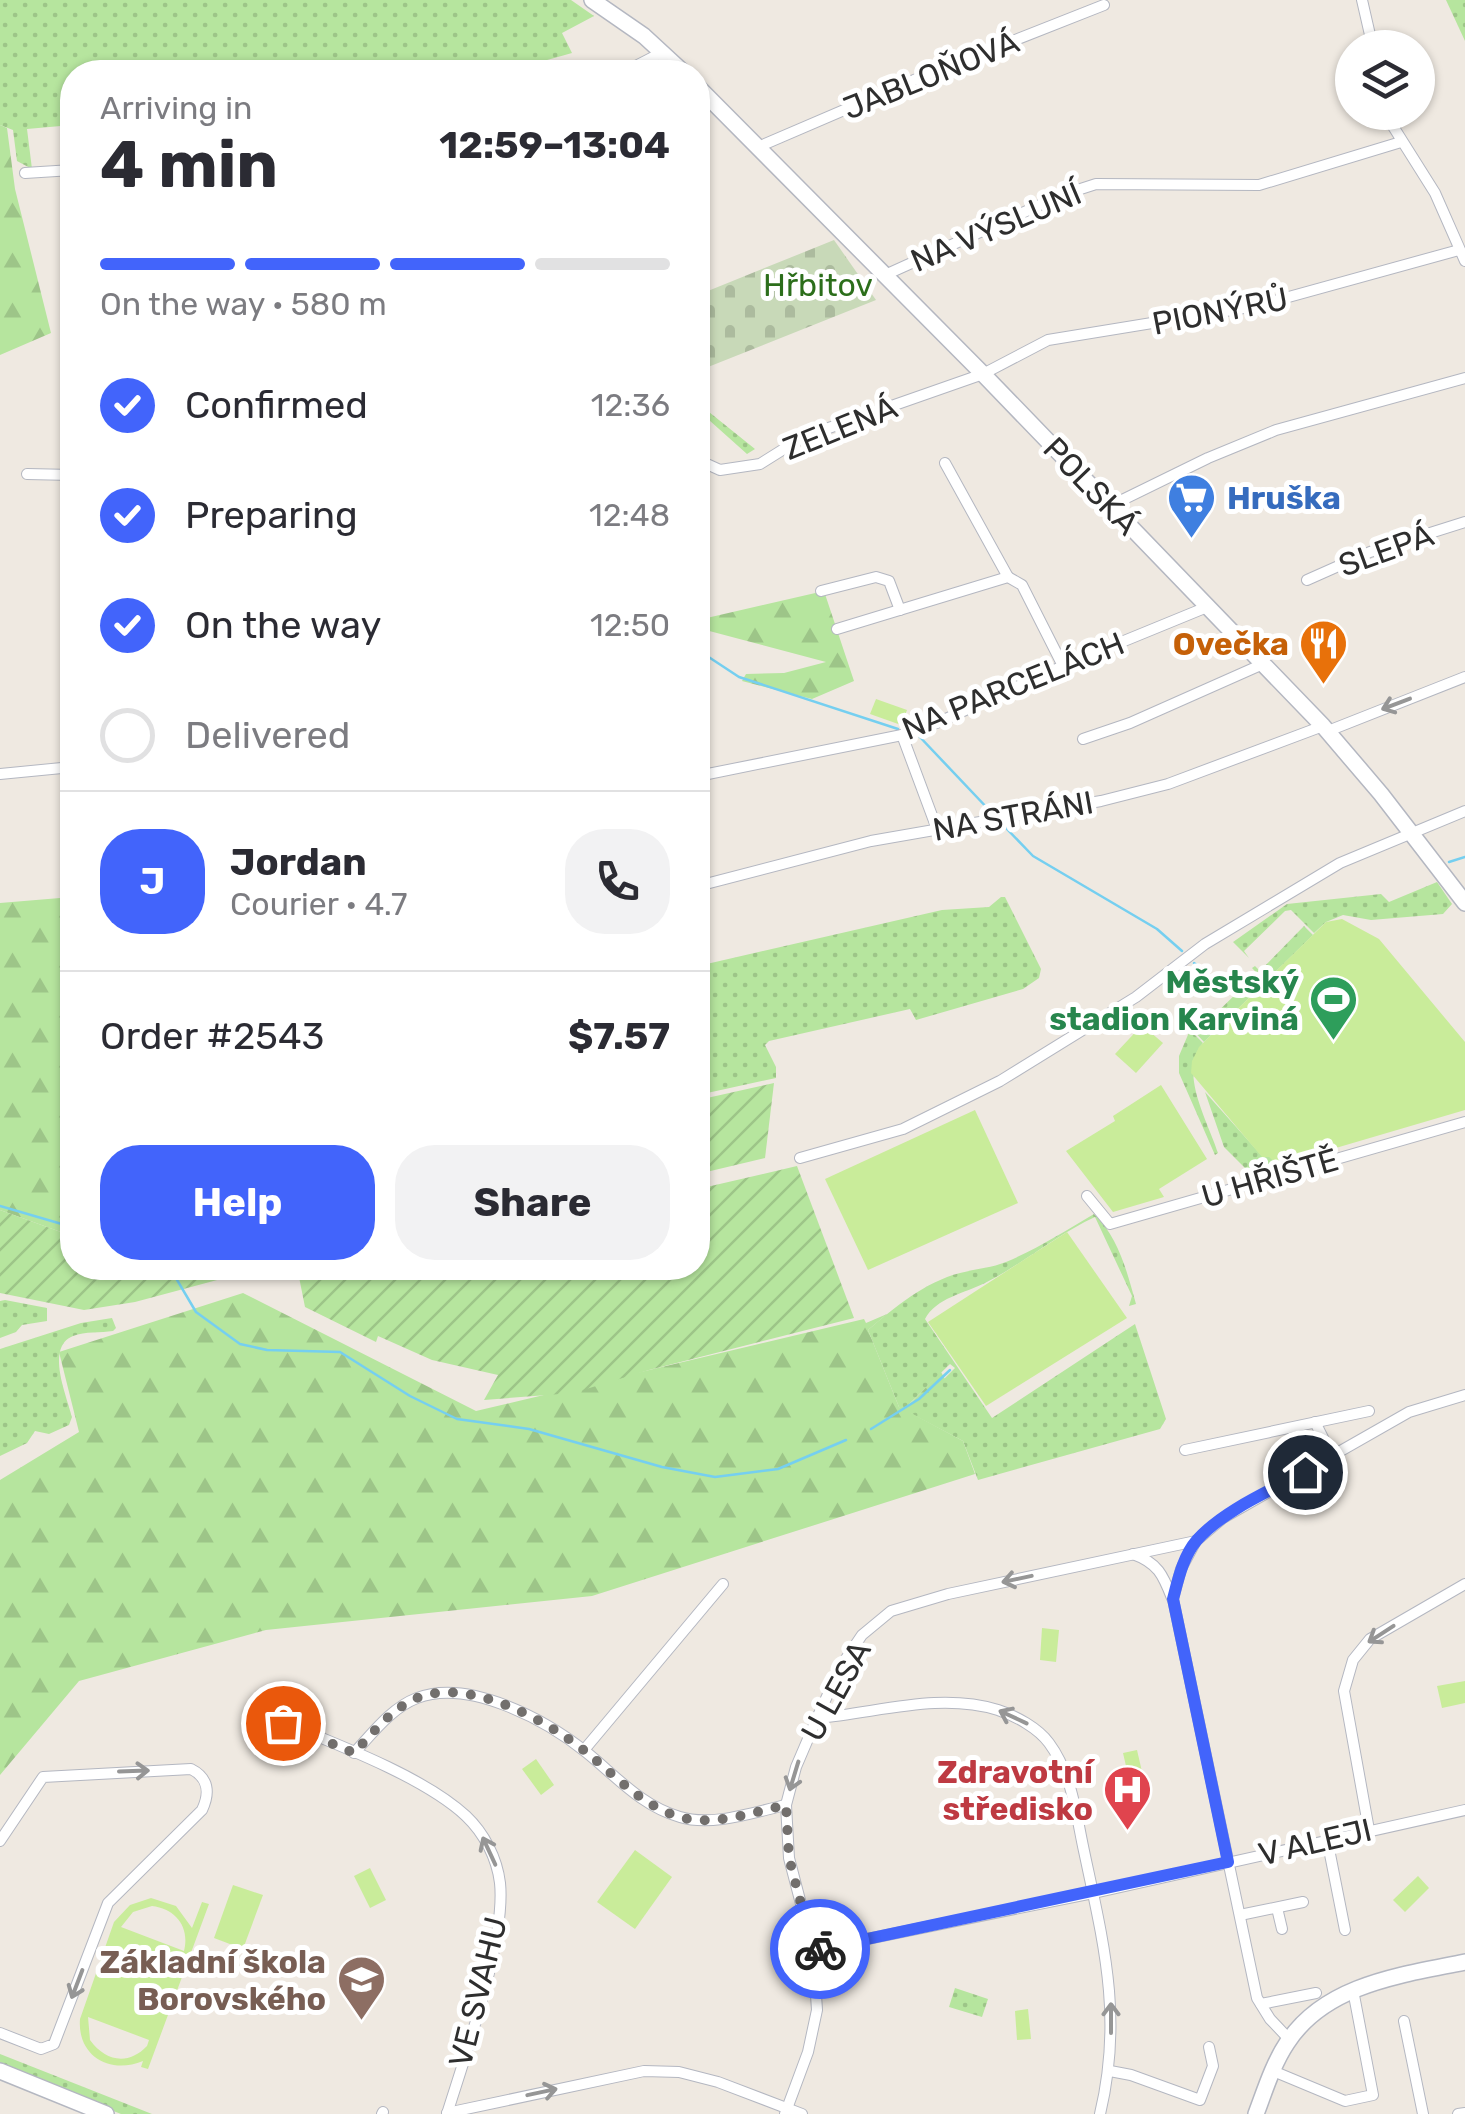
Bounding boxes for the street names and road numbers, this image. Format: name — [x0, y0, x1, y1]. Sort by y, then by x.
street label: JABLOŇOVÁ — [838, 23, 1024, 127]
street label: NA VÝSLUNÍ — [905, 174, 1088, 280]
street label: PIONÝRŮ — [1149, 279, 1291, 343]
street label: ZELENÁ — [777, 388, 903, 468]
street label: POLSKÁ — [1035, 429, 1147, 543]
street label: SLEPÁ — [1333, 515, 1439, 585]
street label: NA PARCELÁCH — [896, 624, 1130, 748]
street label: NA STRÁNI — [930, 783, 1096, 849]
street label: U HŘIŠTĚ — [1197, 1140, 1343, 1216]
street label: U LESA — [793, 1634, 879, 1748]
street label: V ALEJI — [1255, 1811, 1375, 1873]
street label: VE SVAHU — [441, 1913, 515, 2071]

